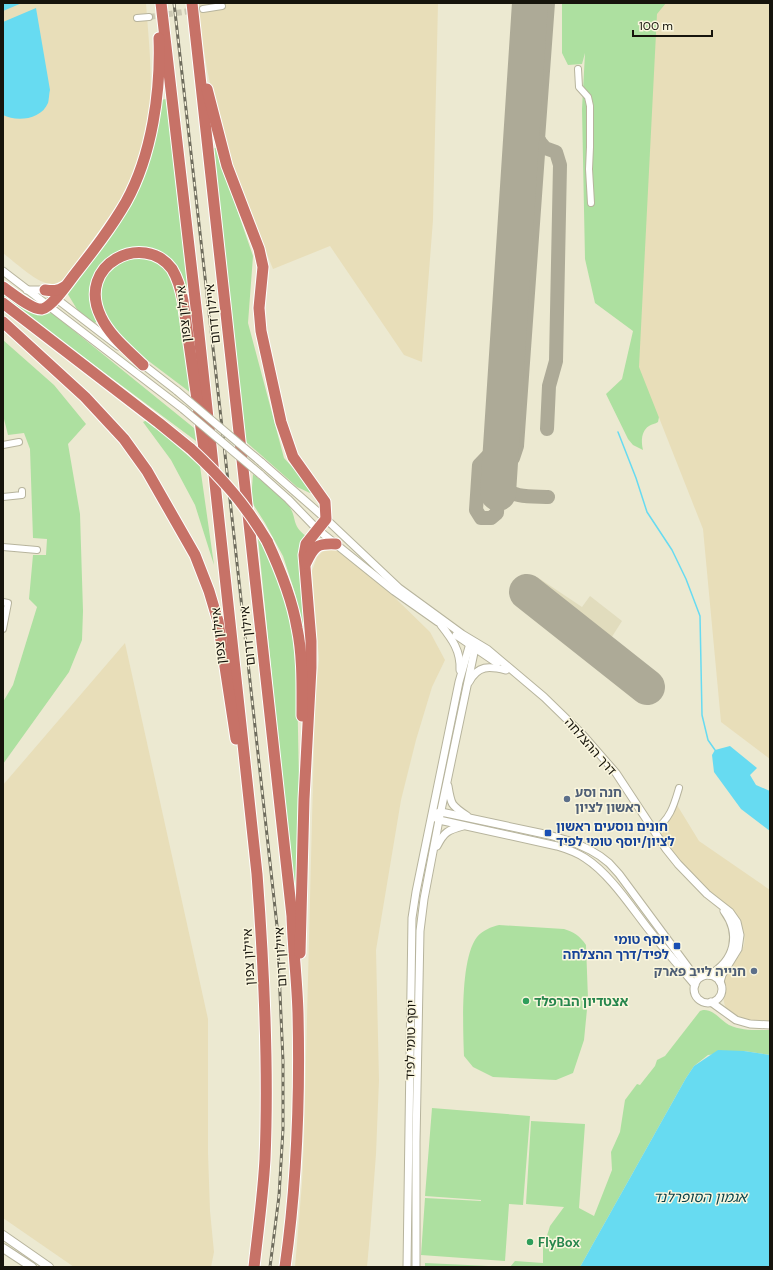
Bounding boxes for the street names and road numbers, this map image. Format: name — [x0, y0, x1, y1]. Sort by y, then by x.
street label: איילון דרום — [201, 283, 224, 345]
street label: איילון צפון — [172, 285, 195, 343]
street label: איילון דרום — [236, 605, 259, 667]
street label: איילון צפון — [207, 607, 230, 665]
street label: דרך ההצלחה — [561, 714, 620, 779]
street label: איילון דרום — [270, 927, 291, 987]
street label: איילון צפון — [239, 928, 258, 986]
street label: יוסף טומי לפיד — [401, 1000, 420, 1080]

